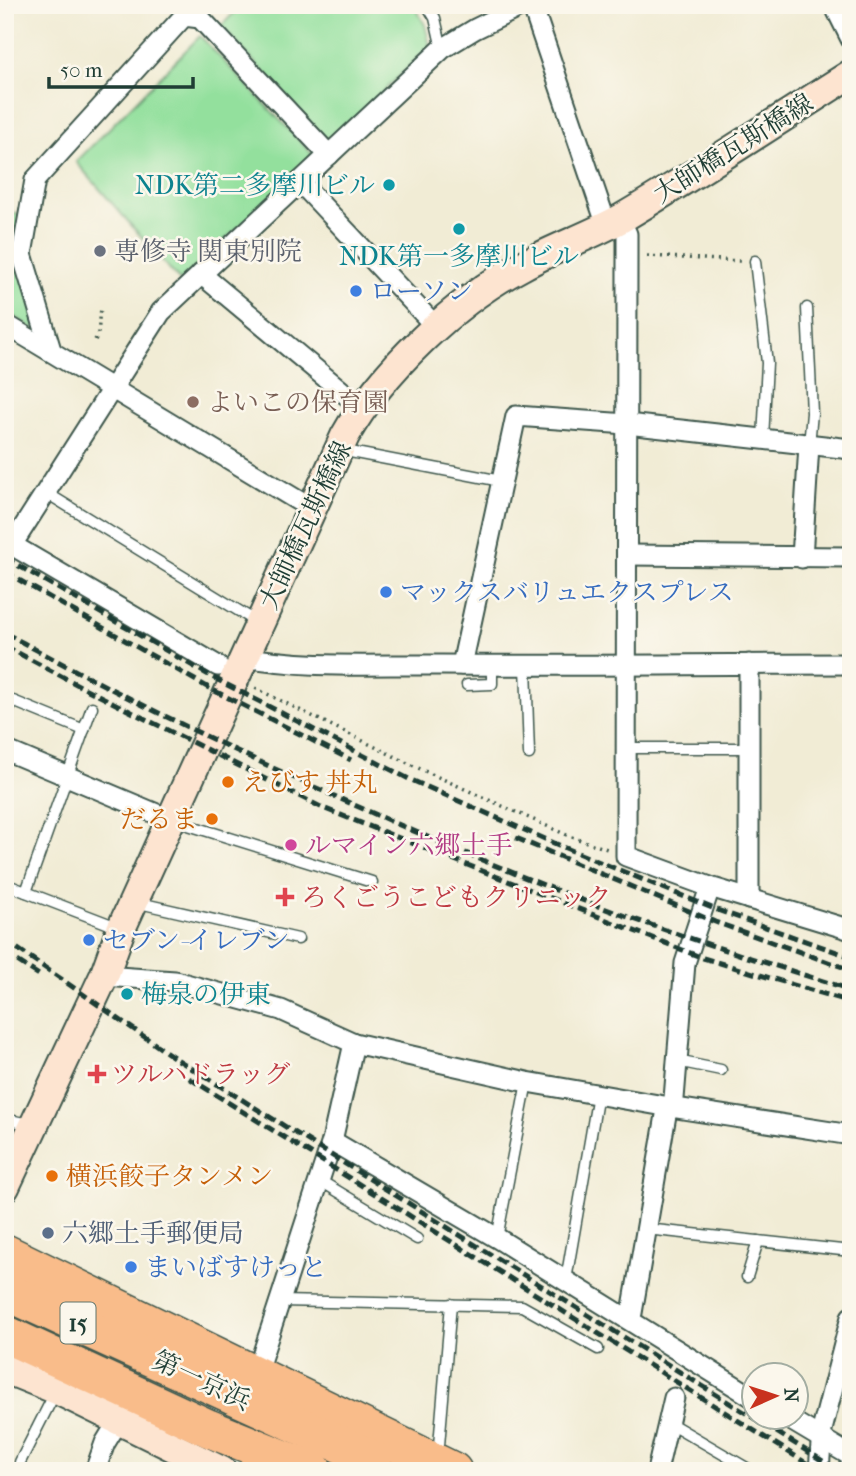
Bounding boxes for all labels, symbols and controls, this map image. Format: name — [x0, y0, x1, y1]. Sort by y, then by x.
scale bar — [49, 46, 192, 90]
text: 50 m — [60, 58, 103, 82]
street label: 大師橋瓦斯橋線 — [648, 87, 819, 210]
place label: NDK第二多摩川ビル — [135, 170, 375, 201]
marker: NDK第二多摩川ビル — [381, 177, 397, 193]
marker: NDK第一多摩川ビル — [451, 221, 467, 237]
place label: 専修寺 関東別院 — [114, 236, 302, 267]
place label: NDK第一多摩川ビル — [339, 241, 579, 272]
marker: 専修寺 関東別院 — [92, 243, 108, 259]
place label: ローソン — [370, 276, 473, 307]
marker: ローソン — [348, 283, 364, 299]
place label: よいこの保育園 — [207, 387, 389, 418]
marker: よいこの保育園 — [185, 394, 201, 410]
street label: 大師橋瓦斯橋線 — [253, 436, 358, 614]
place label: マックスバリュエクスプレス — [400, 577, 734, 608]
marker: マックスバリュエクスプレス — [378, 584, 394, 600]
place label: えびす 丼丸 — [242, 767, 378, 798]
marker: えびす 丼丸 — [220, 774, 236, 790]
place label: だるま — [120, 804, 198, 835]
marker: だるま — [204, 811, 220, 827]
place label: ルマイン六郷土手 — [305, 830, 512, 861]
marker: ルマイン六郷土手 — [283, 837, 299, 853]
place label: ろくごうこどもクリニック — [301, 882, 611, 913]
marker: ろくごうこどもクリニック — [275, 887, 295, 907]
place label: セブン-イレブン — [103, 925, 290, 956]
marker: セブン-イレブン — [81, 932, 97, 948]
place label: 梅泉の伊東 — [141, 979, 271, 1010]
marker: 梅泉の伊東 — [119, 986, 135, 1002]
place label: ツルハドラッグ — [111, 1059, 290, 1090]
marker: ツルハドラッグ — [89, 1066, 105, 1082]
place label: 横浜餃子タンメン — [66, 1161, 273, 1192]
marker: 横浜餃子タンメン — [44, 1168, 60, 1184]
place label: 六郷土手郵便局 — [62, 1218, 244, 1249]
marker: 六郷土手郵便局 — [40, 1225, 56, 1241]
place label: まいばすけっと — [145, 1252, 327, 1283]
marker: まいばすけっと — [123, 1259, 139, 1275]
road number: 15 — [60, 1302, 96, 1344]
street label: 第一京浜 — [148, 1344, 255, 1416]
north arrow — [740, 1360, 810, 1430]
text: N — [780, 1387, 802, 1404]

